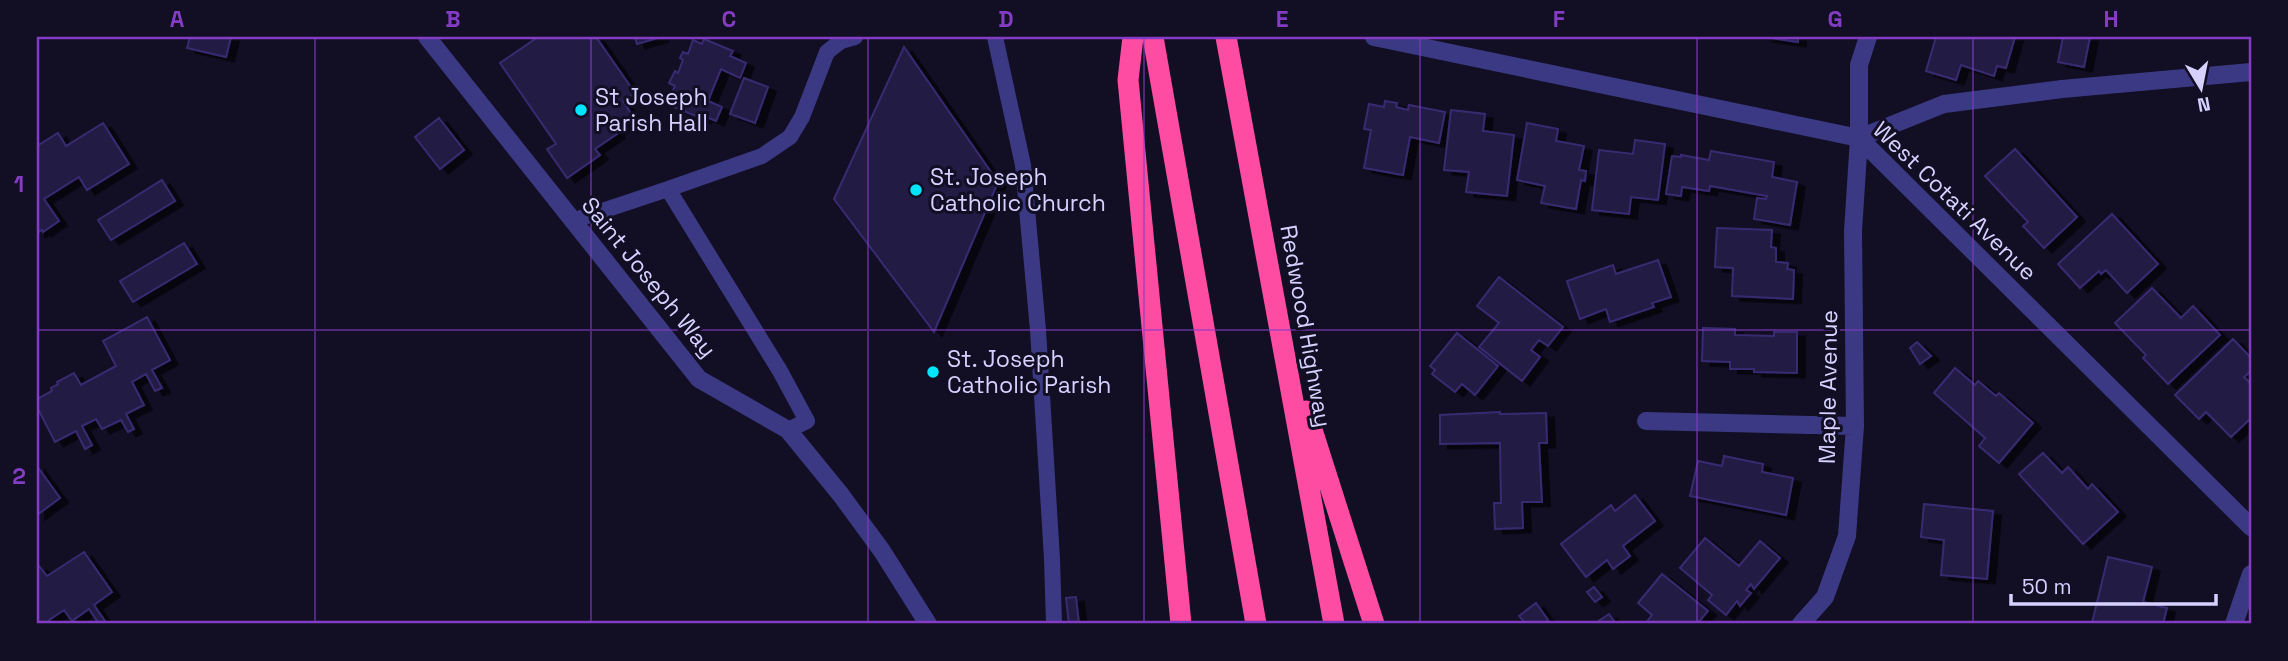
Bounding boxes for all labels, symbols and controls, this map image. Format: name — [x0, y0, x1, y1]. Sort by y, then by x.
text: A — [170, 4, 185, 34]
text: B — [445, 4, 461, 34]
text: C — [722, 4, 736, 34]
text: D — [998, 4, 1014, 34]
text: E — [1276, 4, 1288, 34]
text: F — [1553, 4, 1565, 34]
text: G — [1827, 4, 1843, 34]
text: H — [2103, 4, 2119, 34]
north arrow — [2166, 52, 2236, 122]
place label: St Joseph Parish Hall — [595, 82, 708, 138]
text: N — [2195, 91, 2212, 118]
marker: St Joseph Parish Hall — [573, 102, 589, 118]
street label: West Cotati Avenue — [1867, 115, 2043, 287]
place label: St. Joseph Catholic Church — [930, 162, 1106, 218]
text: 1 — [14, 169, 24, 199]
marker: St. Joseph Catholic Church — [908, 182, 924, 198]
street label: Saint Joseph Way — [575, 191, 723, 363]
street label: Redwood Highway — [1273, 222, 1339, 430]
street label: Maple Avenue — [1812, 310, 1844, 464]
place label: St. Joseph Catholic Parish — [947, 344, 1111, 400]
marker: St. Joseph Catholic Parish — [925, 364, 941, 380]
text: 2 — [12, 461, 26, 491]
scale bar — [2011, 563, 2216, 607]
text: 50 m — [2022, 573, 2072, 600]

